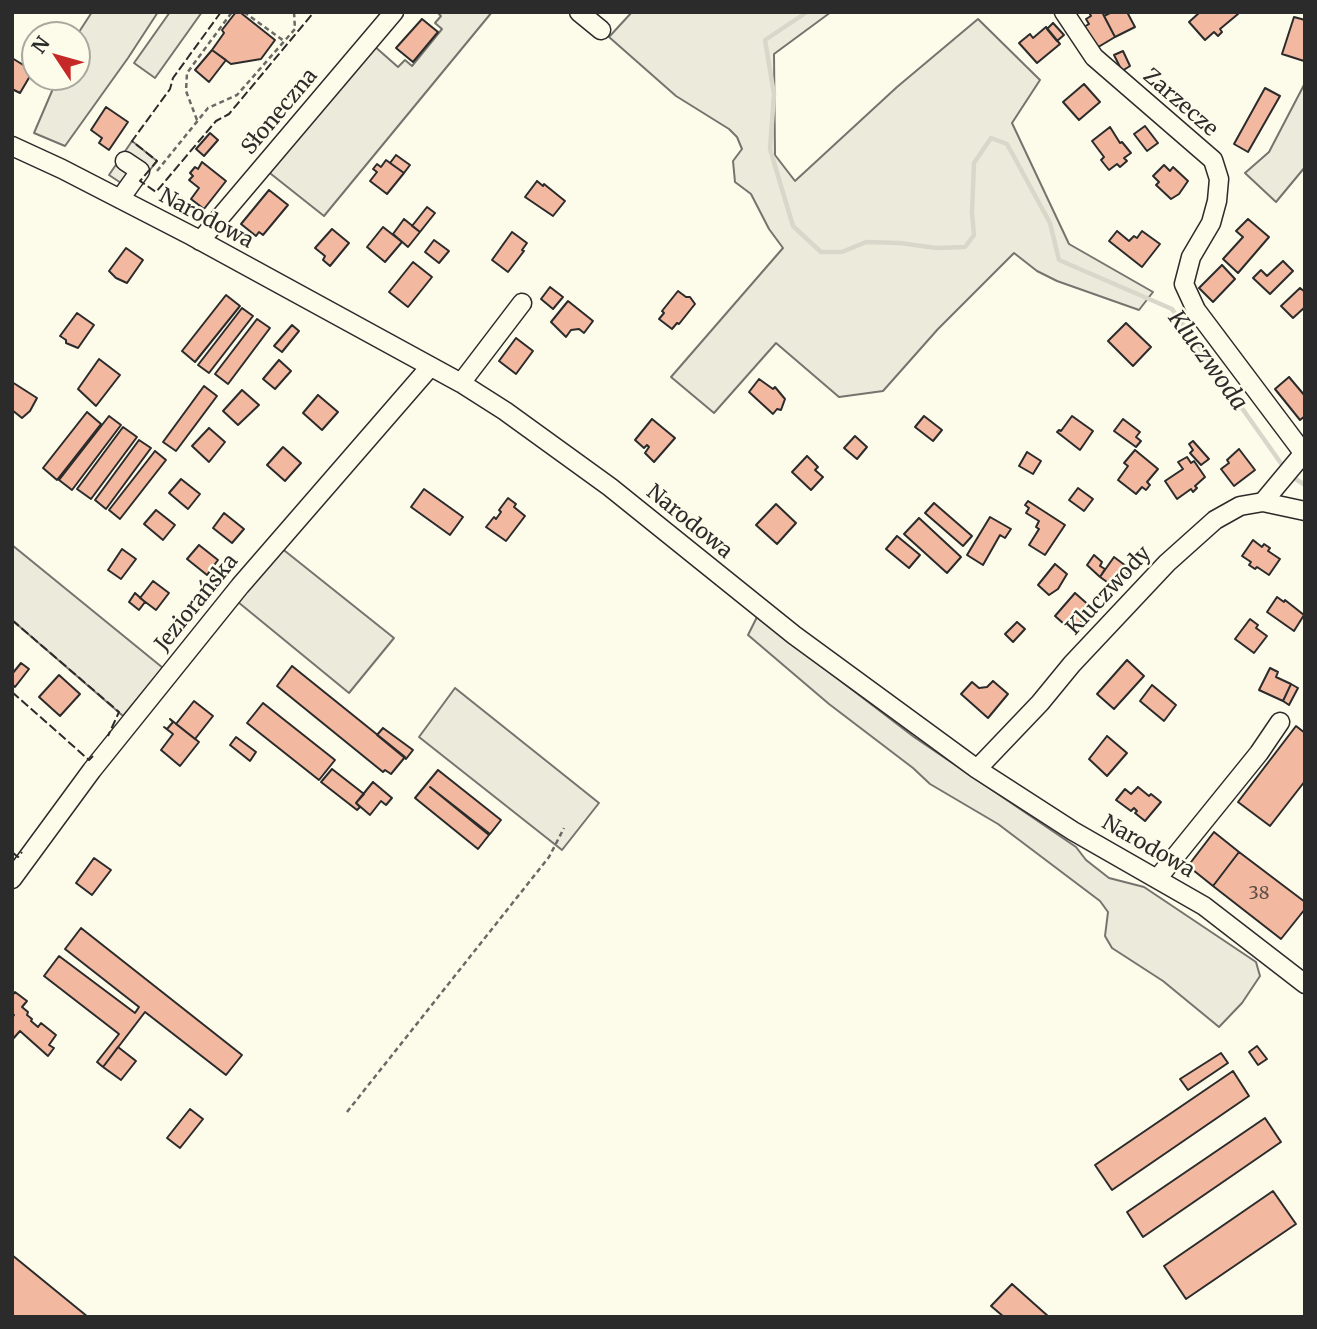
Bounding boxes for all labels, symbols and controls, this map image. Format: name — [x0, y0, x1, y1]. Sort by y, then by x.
north arrow — [21, 21, 91, 91]
text: N — [27, 32, 55, 58]
street label: Słoneczna — [237, 64, 323, 160]
street label: Zarzecze — [1138, 64, 1222, 142]
street label: Narodowa — [155, 184, 257, 254]
water label: Kluczwoda — [1162, 306, 1252, 416]
street label: Narodowa — [641, 480, 737, 564]
street label: Kluczwody — [1062, 541, 1156, 641]
street label: Jeziorańska — [150, 549, 244, 657]
street label: Narodowa — [1097, 810, 1199, 884]
house number: 38 — [1249, 883, 1269, 905]

